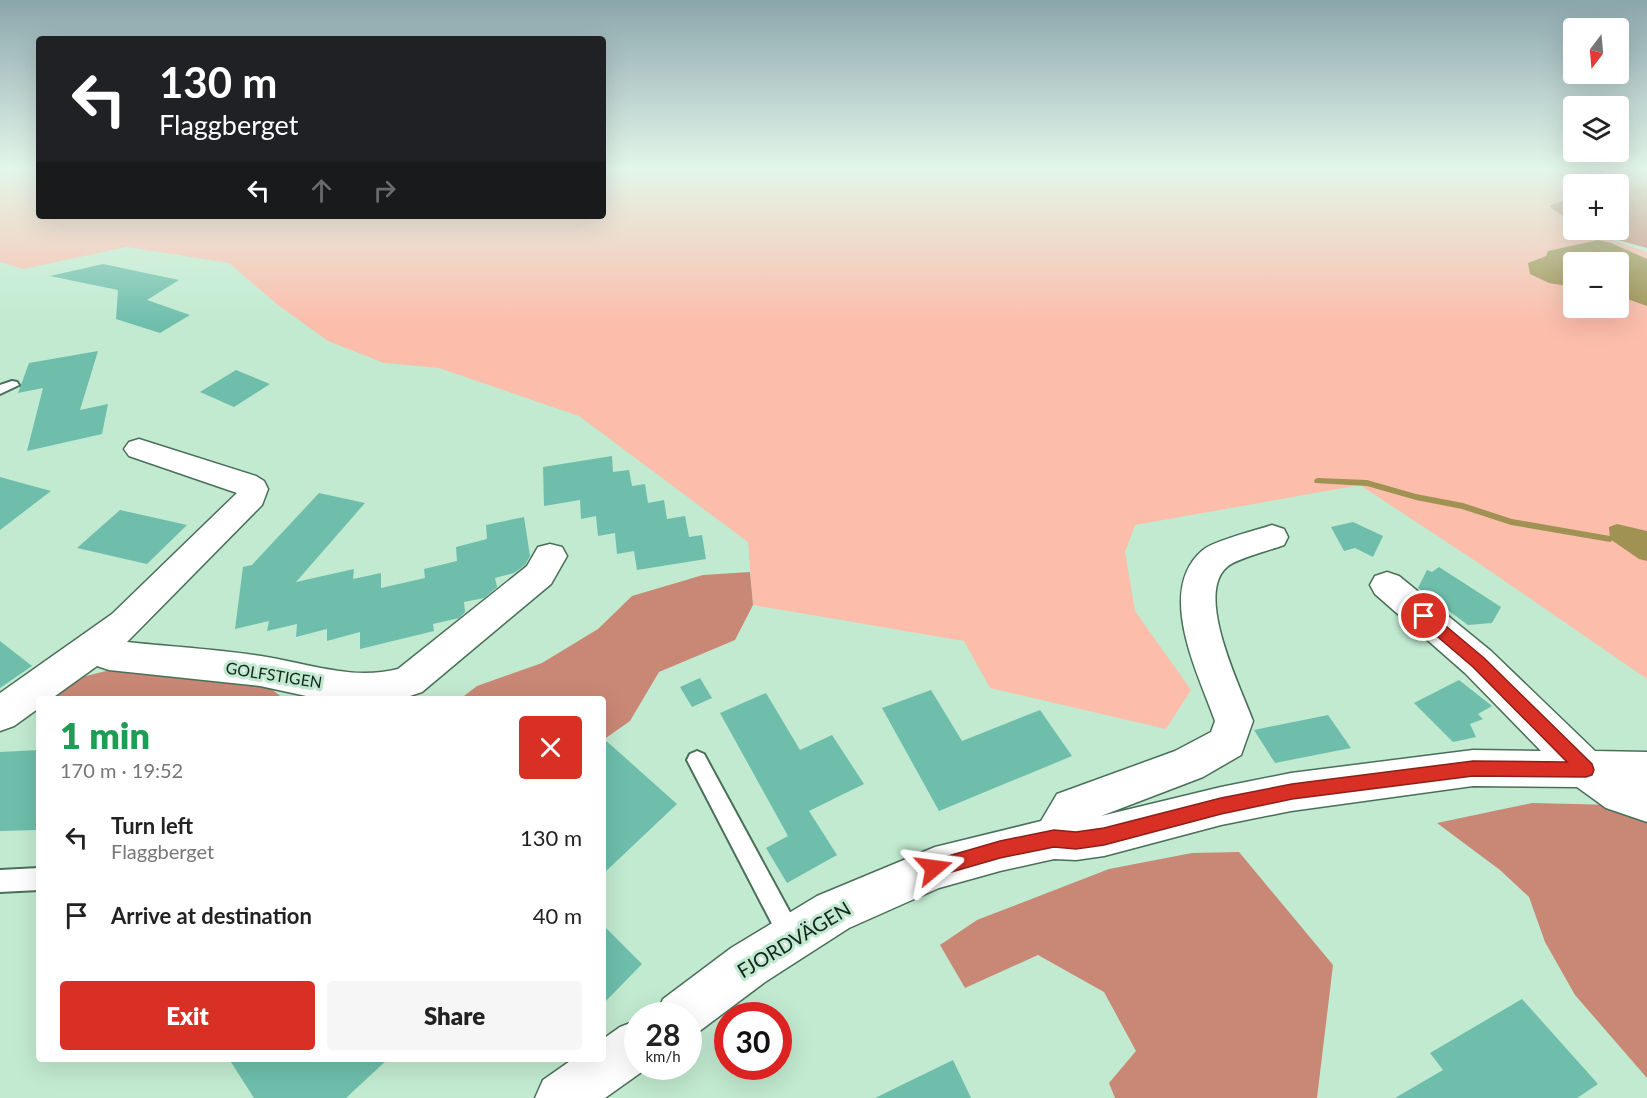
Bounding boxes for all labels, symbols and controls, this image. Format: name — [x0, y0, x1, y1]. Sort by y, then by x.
north arrow — [1563, 18, 1629, 84]
map controls — [1563, 18, 1629, 318]
text: 130 m — [159, 57, 277, 107]
icon: left — [60, 60, 138, 138]
button: layers — [1563, 96, 1629, 162]
text: Flaggberget — [159, 108, 298, 141]
icon: left — [242, 174, 275, 207]
icon: ahead — [305, 174, 338, 207]
icon: right — [368, 174, 401, 207]
button: + — [1563, 174, 1629, 240]
button: − — [1563, 252, 1629, 318]
pin — [1398, 590, 1449, 641]
icon: arrive — [1407, 599, 1440, 632]
street label: GOLFSTIGEN — [225, 658, 324, 691]
text: 1 min — [60, 713, 150, 757]
button: close — [519, 716, 582, 779]
text: 170 m · 19:52 — [60, 758, 183, 782]
text: Turn left — [111, 812, 193, 839]
icon: left — [60, 821, 93, 854]
text: 130 m — [520, 824, 582, 851]
position arrow — [902, 836, 966, 900]
text: Flaggberget — [111, 839, 214, 863]
street label: FJORDVÄGEN — [732, 896, 855, 982]
icon: arrive — [60, 899, 93, 932]
text: Arrive at destination — [111, 902, 312, 929]
text: 40 m — [533, 902, 582, 929]
button: Exit — [60, 981, 315, 1050]
button: Share — [327, 981, 582, 1050]
speed limit sign: 30 — [714, 1002, 792, 1080]
text: 28 — [646, 1016, 680, 1052]
text: km/h — [645, 1047, 681, 1065]

